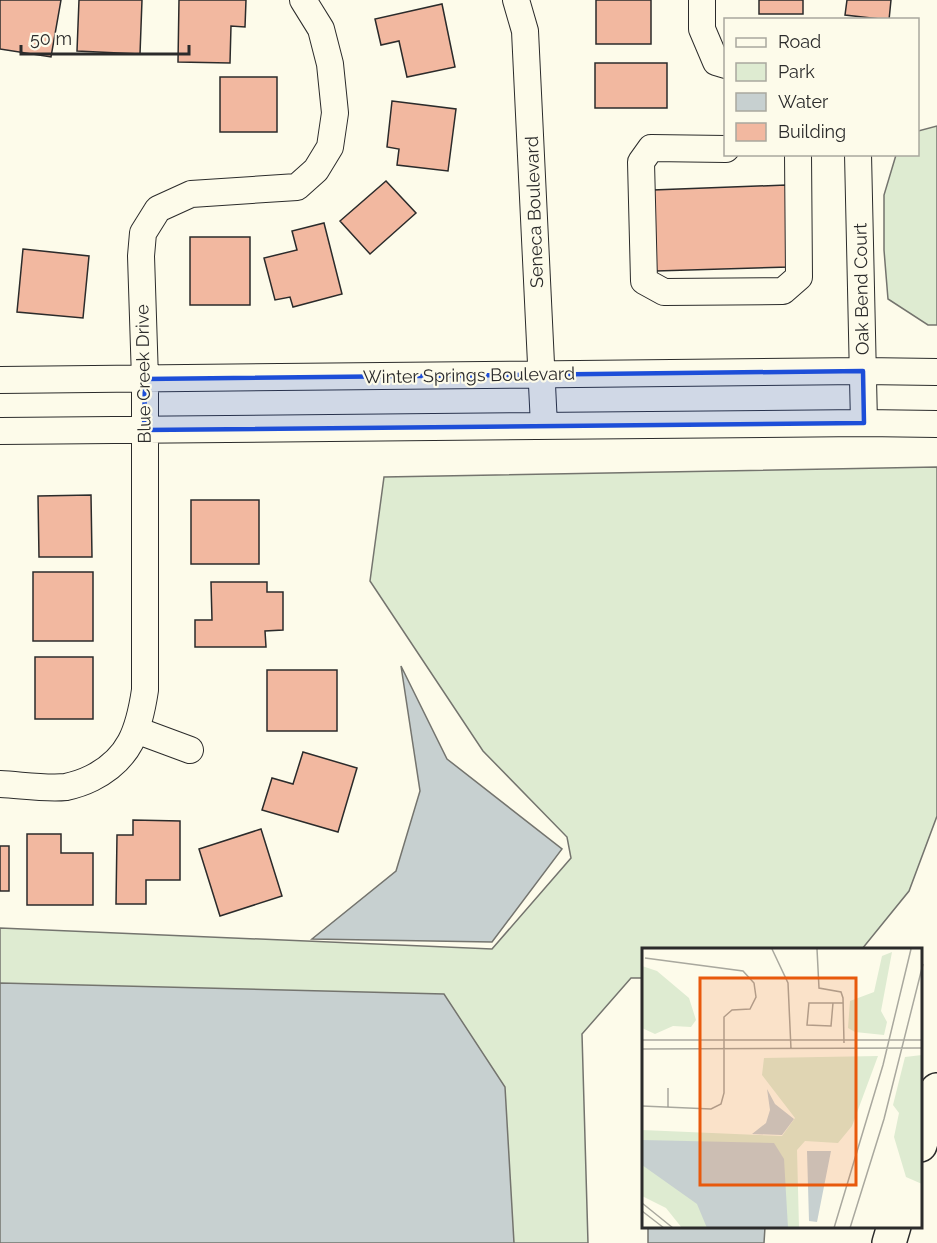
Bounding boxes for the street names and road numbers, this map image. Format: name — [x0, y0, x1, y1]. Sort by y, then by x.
street label: Seneca Boulevard — [521, 136, 547, 288]
street label: Oak Bend Court — [849, 223, 873, 355]
street label: Blue Creek Drive — [131, 304, 155, 444]
street label: Winter Springs Boulevard — [363, 363, 575, 387]

